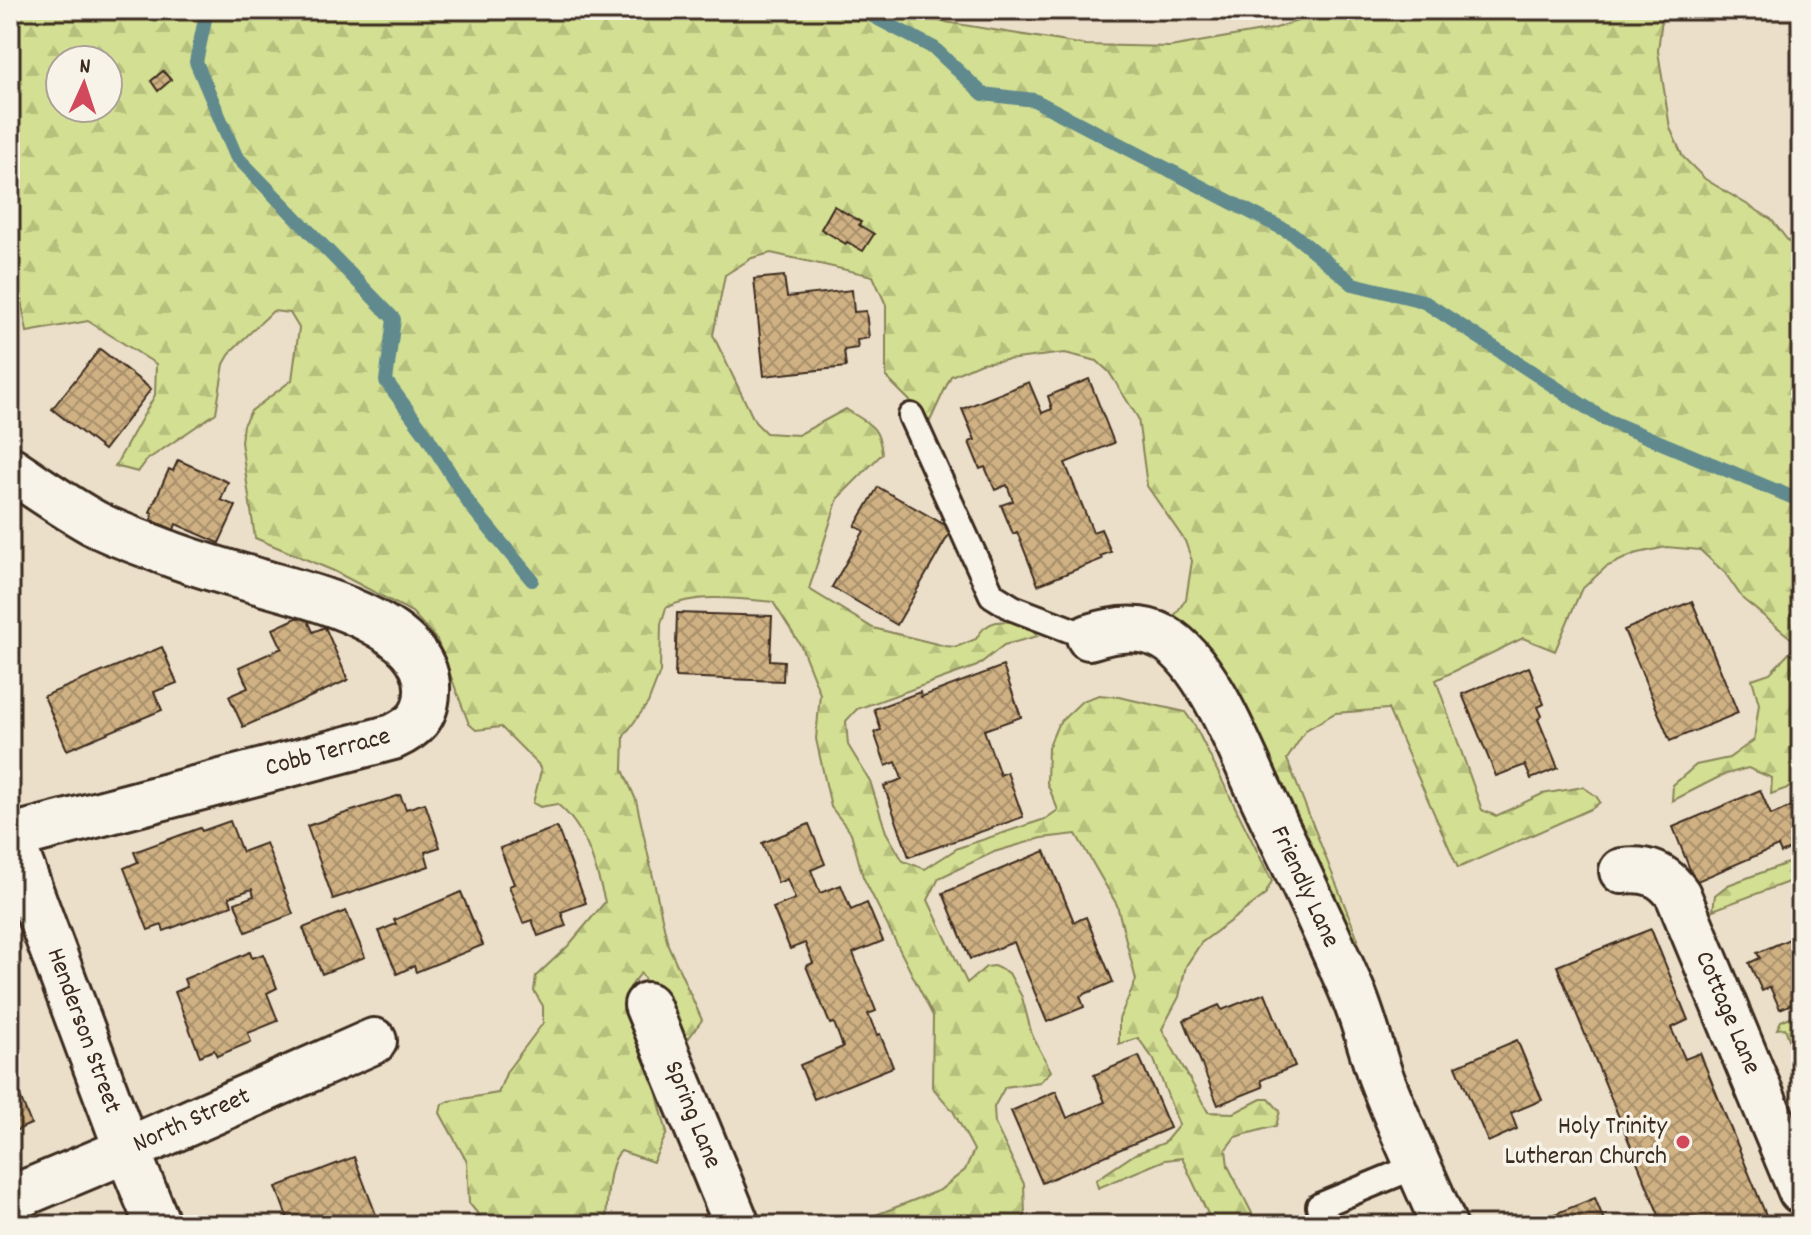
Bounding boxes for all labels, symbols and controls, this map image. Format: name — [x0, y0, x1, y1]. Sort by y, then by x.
north arrow — [44, 44, 124, 124]
text: N — [79, 52, 91, 83]
street label: Cobb Terrace — [261, 719, 395, 787]
street label: Friendly Lane — [1260, 820, 1348, 954]
street label: Henderson Street — [36, 943, 130, 1119]
street label: Cottage Lane — [1684, 946, 1770, 1080]
street label: Spring Lane — [654, 1055, 730, 1175]
street label: North Street — [128, 1079, 257, 1163]
place label: Holy Trinity Lutheran Church — [1504, 1109, 1667, 1176]
marker: Holy Trinity Lutheran Church — [1674, 1133, 1692, 1151]

